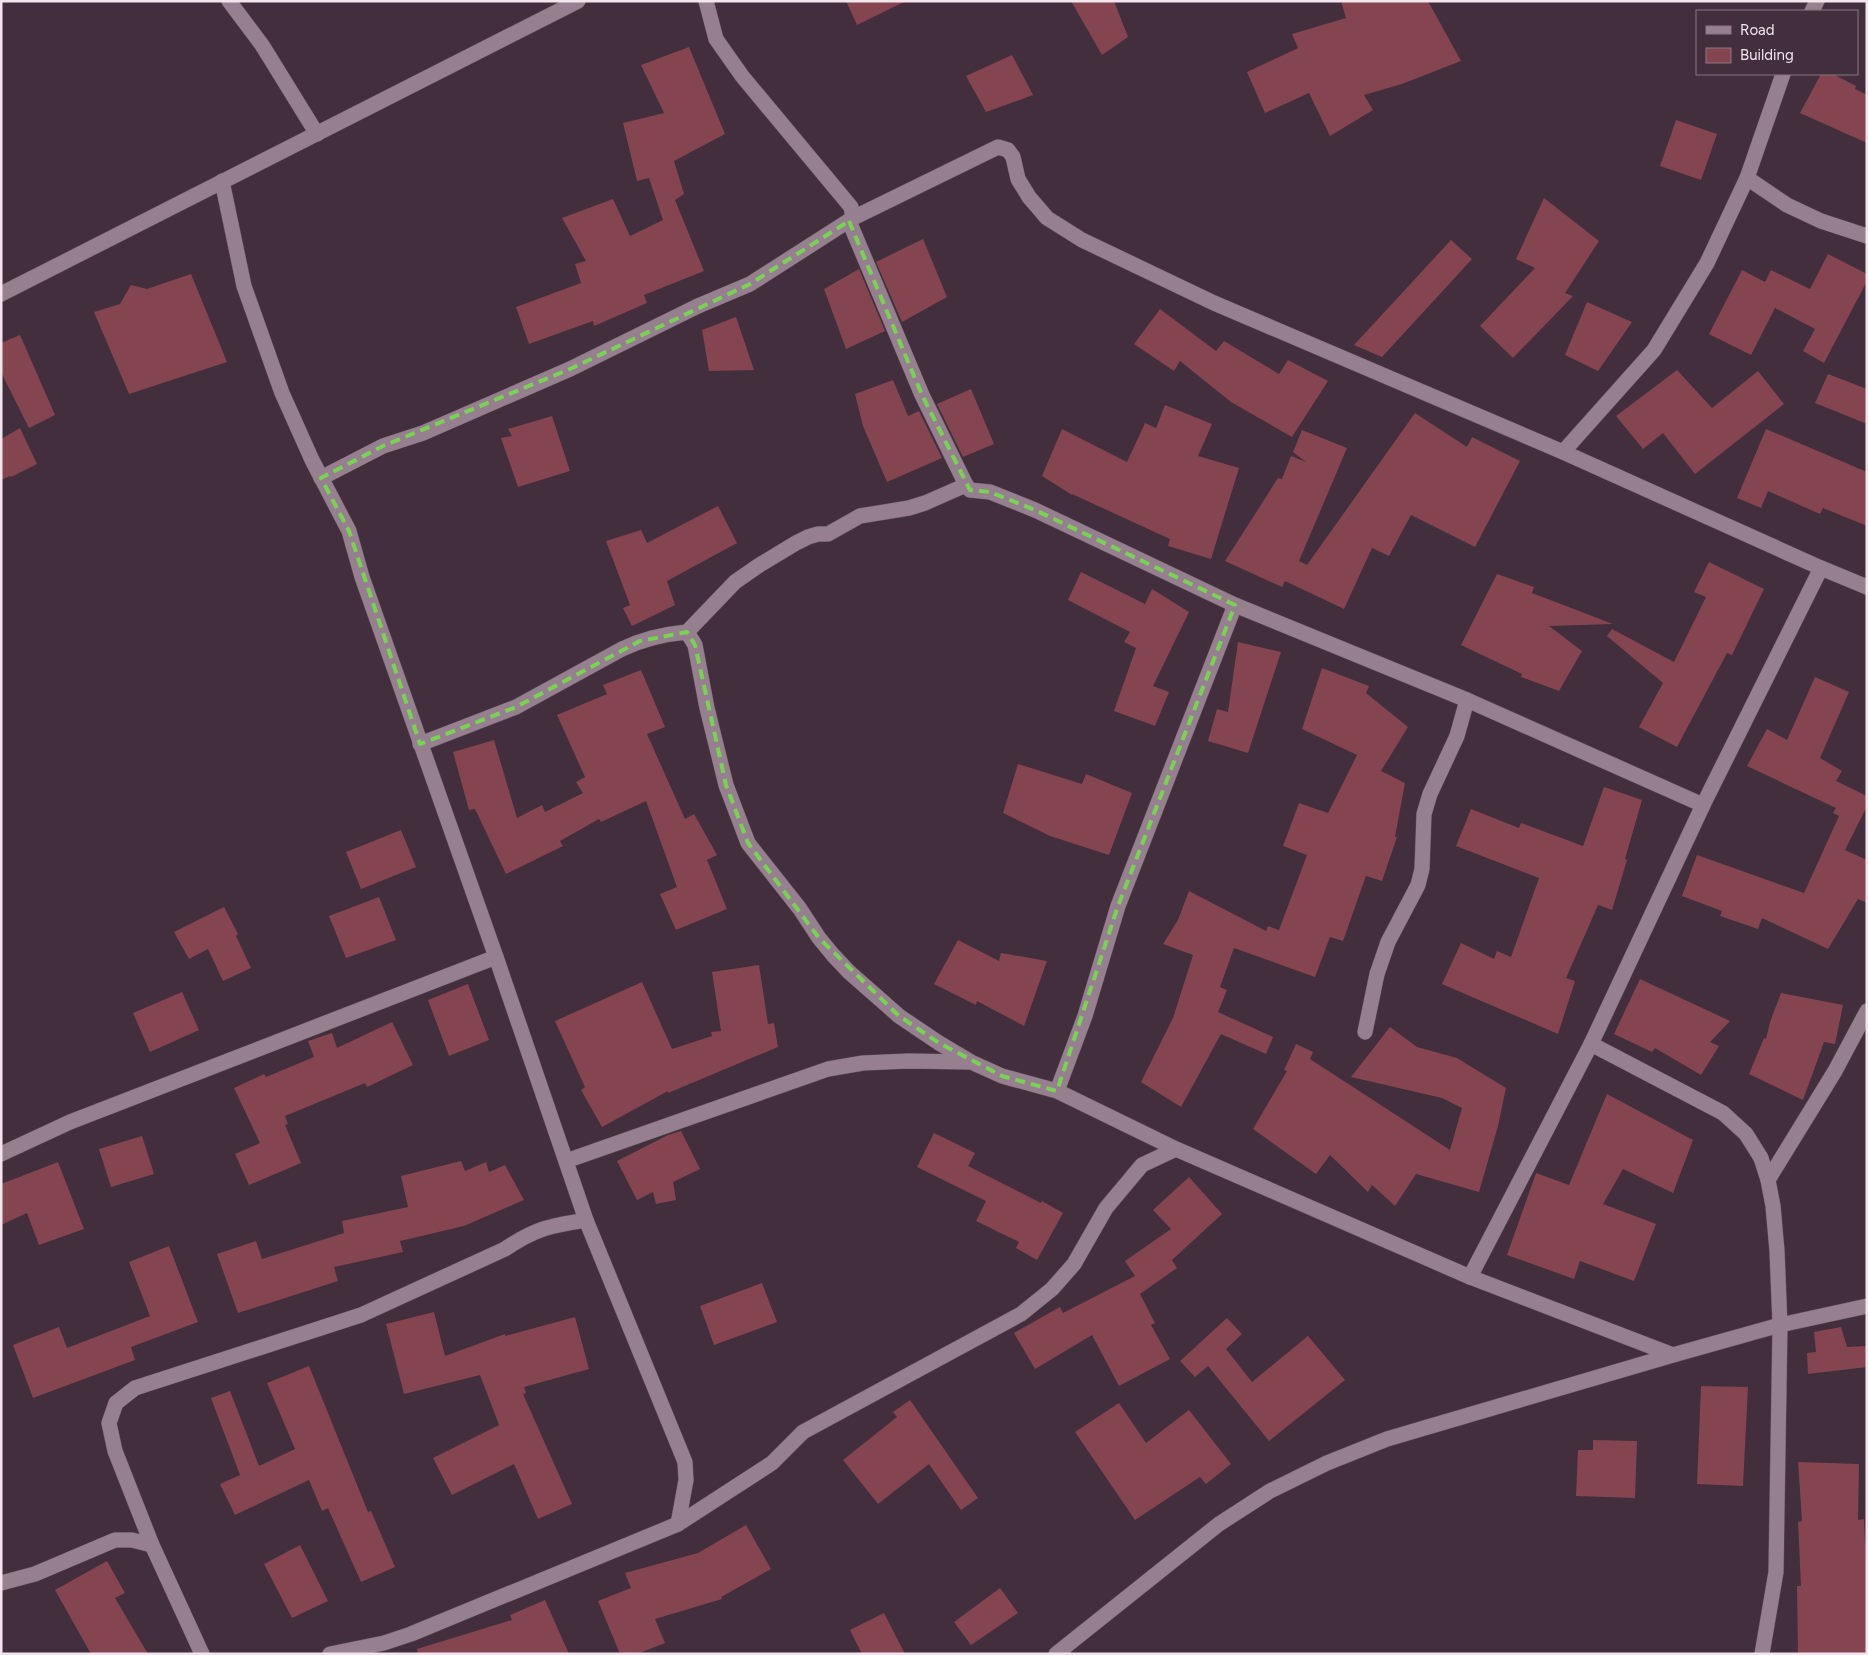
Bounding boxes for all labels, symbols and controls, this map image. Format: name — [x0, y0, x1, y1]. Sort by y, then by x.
legend — [1696, 10, 1858, 75]
text: Road — [1740, 21, 1775, 39]
text: Building — [1740, 46, 1794, 64]

